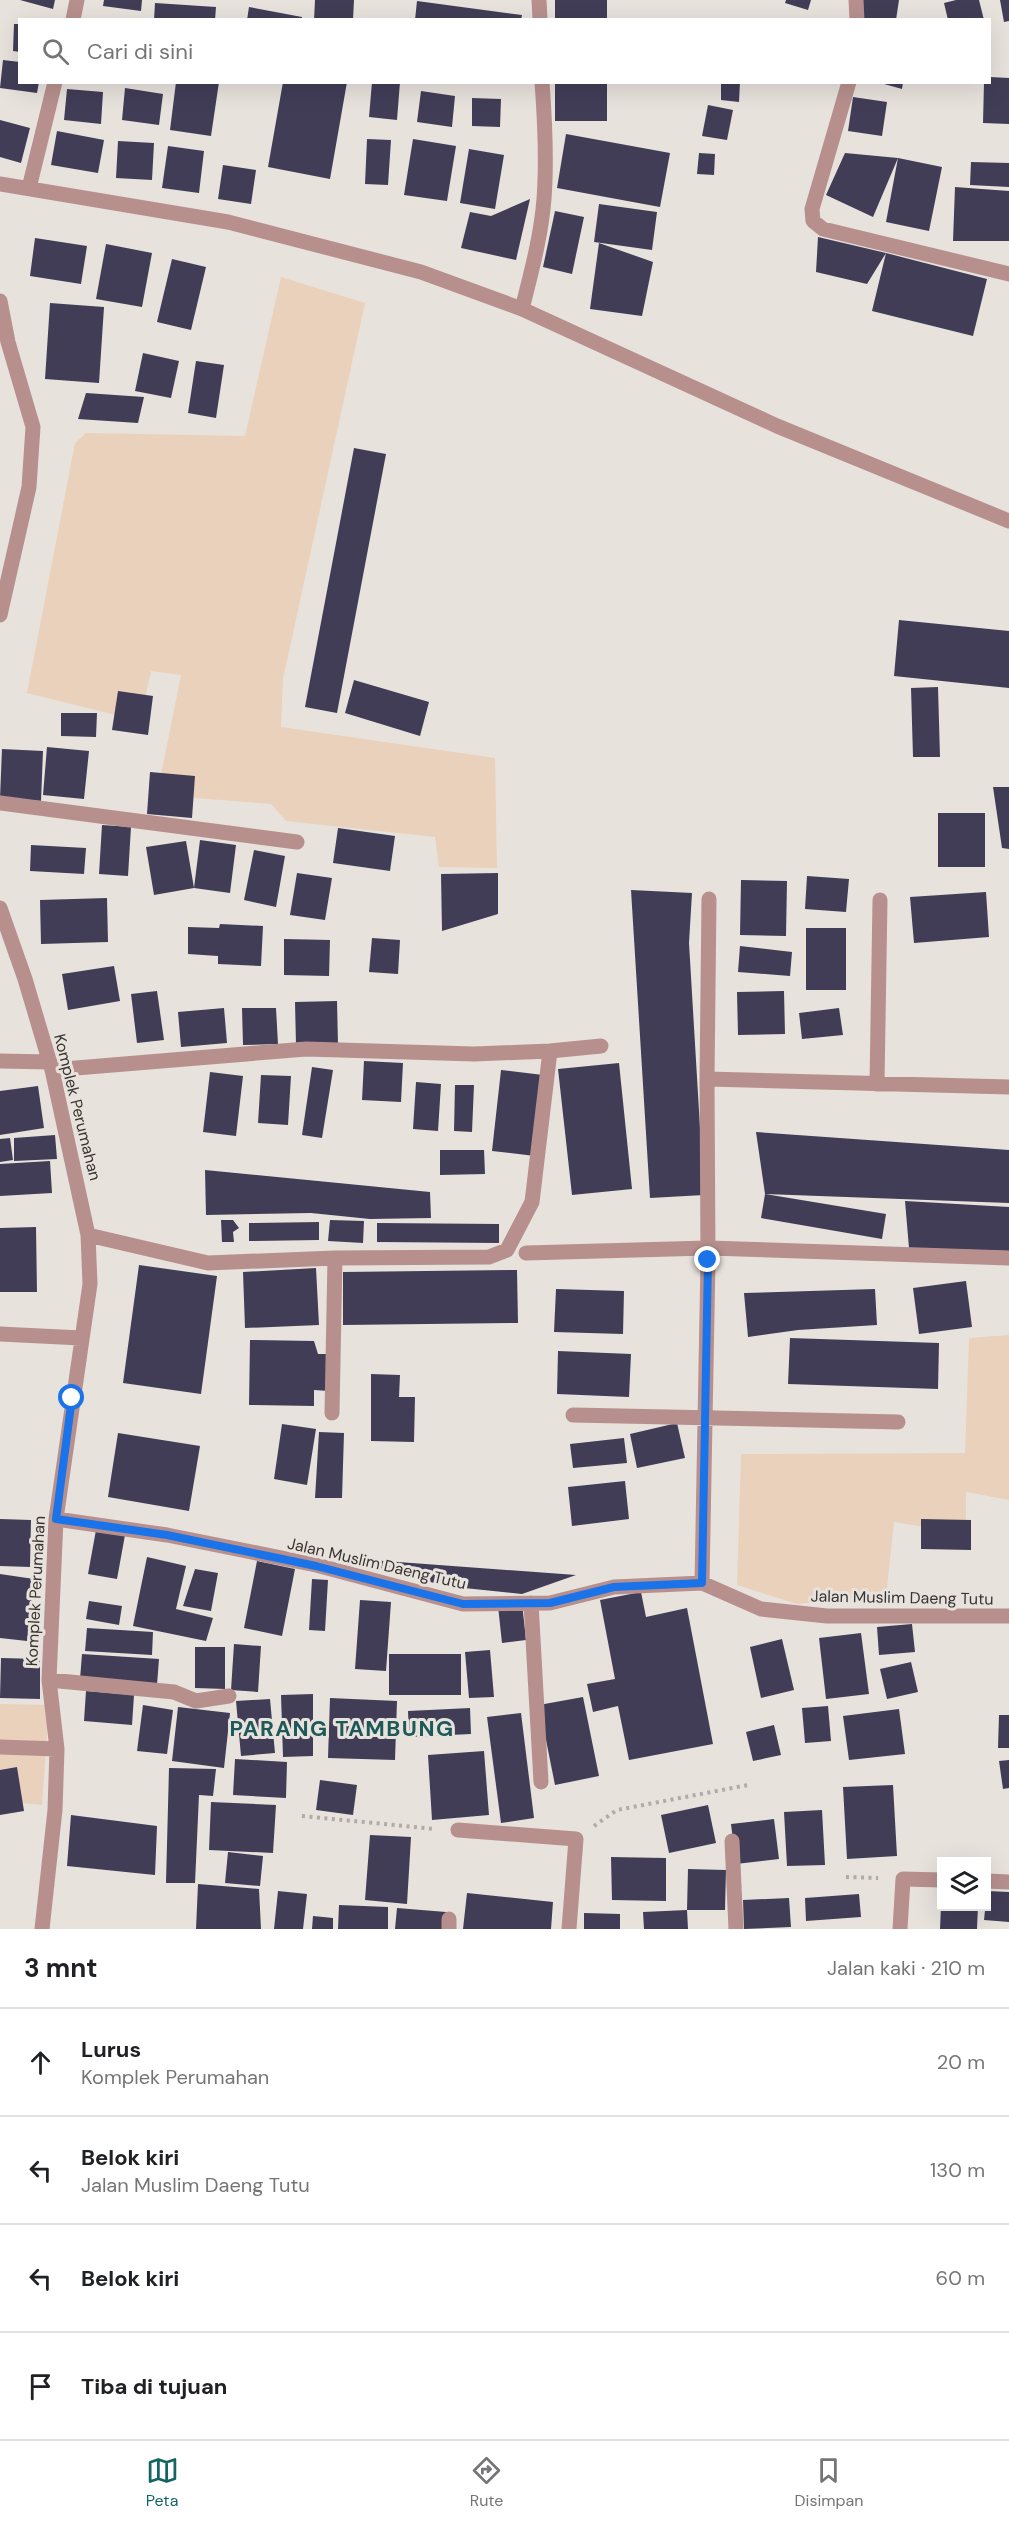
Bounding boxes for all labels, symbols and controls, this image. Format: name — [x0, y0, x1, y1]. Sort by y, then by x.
search box — [18, 18, 991, 84]
icon: search — [39, 35, 72, 68]
text: Cari di sini — [87, 37, 193, 66]
street label: Komplek Perumahan — [49, 1032, 106, 1183]
route end — [694, 1246, 720, 1272]
route start — [58, 1384, 84, 1410]
street label: Komplek Perumahan — [21, 1515, 50, 1667]
street label: Jalan Muslim Daeng Tutu — [285, 1533, 468, 1594]
street label: Jalan Muslim Daeng Tutu — [810, 1585, 994, 1610]
district label: PARANG TAMBUNG — [229, 1714, 455, 1743]
map controls — [937, 1857, 991, 1911]
button: layers — [937, 1857, 991, 1911]
text: 3 mnt — [24, 1951, 98, 1985]
text: Jalan kaki · 210 m — [827, 1955, 985, 1981]
text: Lurus — [81, 2035, 141, 2064]
icon: ahead — [24, 2046, 57, 2079]
text: 20 m — [937, 2049, 985, 2075]
text: Komplek Perumahan — [81, 2064, 269, 2090]
text: Belok kiri — [81, 2143, 179, 2172]
icon: left — [24, 2154, 57, 2187]
text: 130 m — [930, 2157, 985, 2183]
text: Jalan Muslim Daeng Tutu — [81, 2172, 310, 2198]
icon: left — [24, 2262, 57, 2295]
text: Belok kiri — [81, 2264, 179, 2293]
text: 60 m — [936, 2265, 985, 2291]
icon: arrive — [24, 2370, 57, 2403]
text: Tiba di tujuan — [81, 2372, 227, 2401]
tab: Peta — [146, 2454, 179, 2511]
tab: Rute — [470, 2454, 503, 2511]
tab: Disimpan — [795, 2454, 863, 2511]

